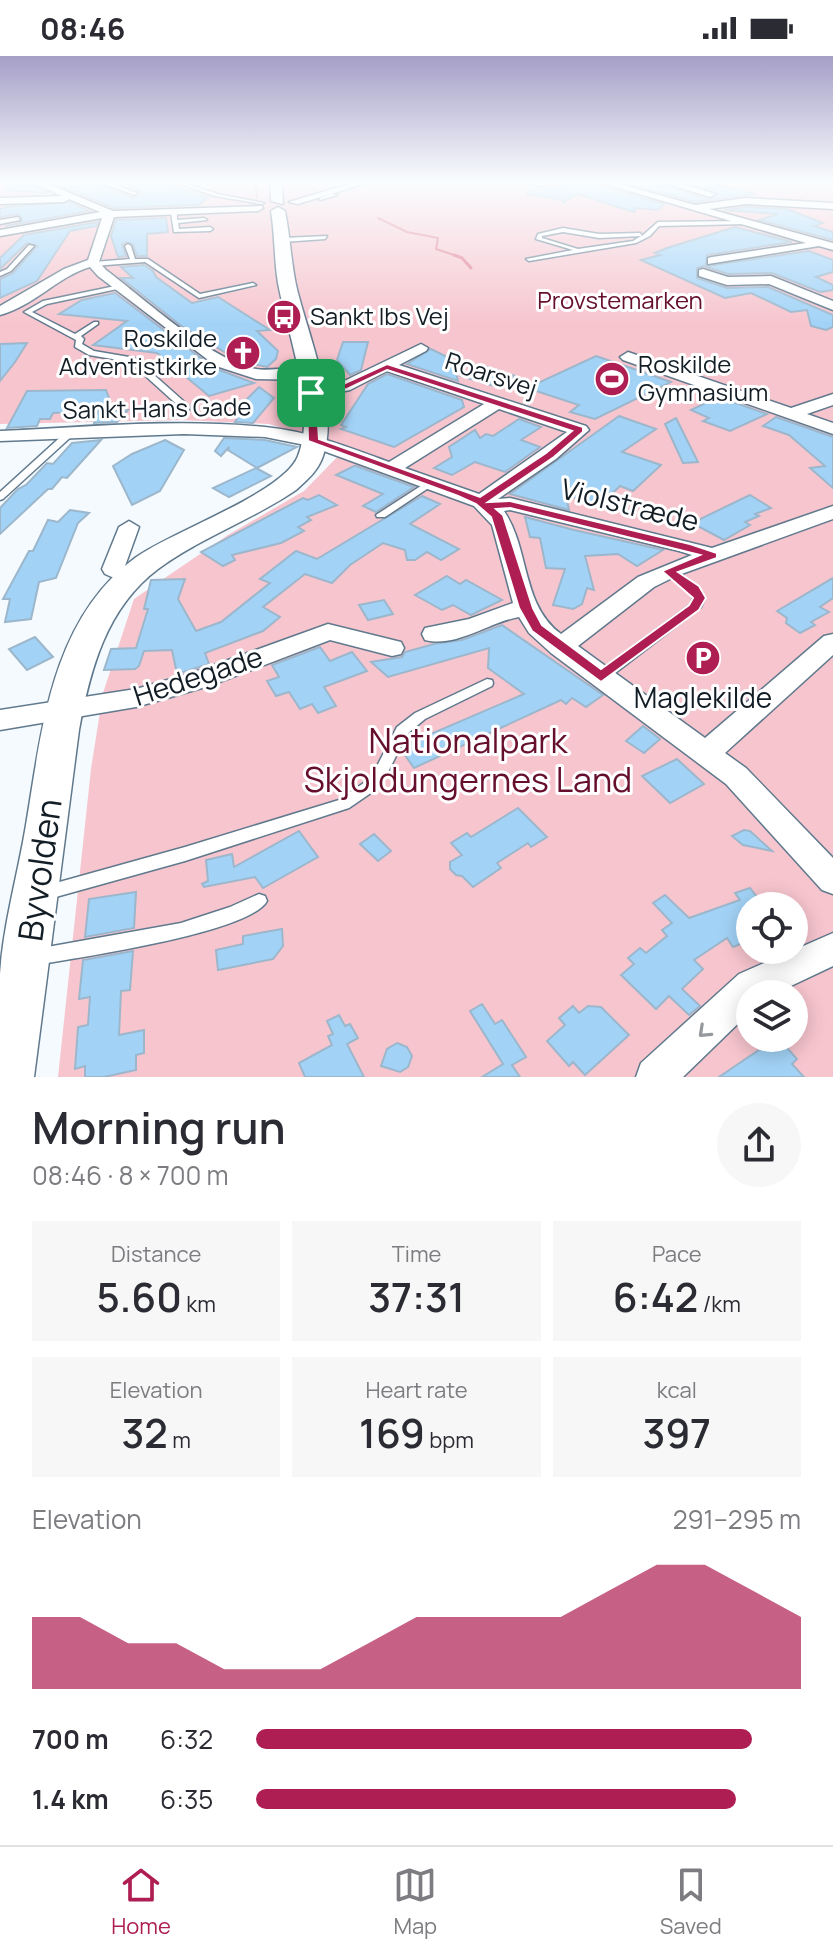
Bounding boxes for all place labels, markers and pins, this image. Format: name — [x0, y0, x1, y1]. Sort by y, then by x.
bus stop icon: Sankt Ibs Vej — [265, 298, 303, 336]
place label: Sankt Ibs Vej — [310, 299, 449, 332]
place label: Roskilde Adventistkirke — [59, 321, 217, 382]
church icon: Roskilde Adventistkirke — [224, 334, 262, 372]
place label: Roskilde Gymnasium — [638, 347, 768, 408]
pin — [277, 359, 345, 427]
sports icon: Roskilde Gymnasium — [593, 360, 631, 398]
parking icon: Maglekilde — [684, 639, 722, 677]
place label: Maglekilde — [634, 678, 772, 716]

